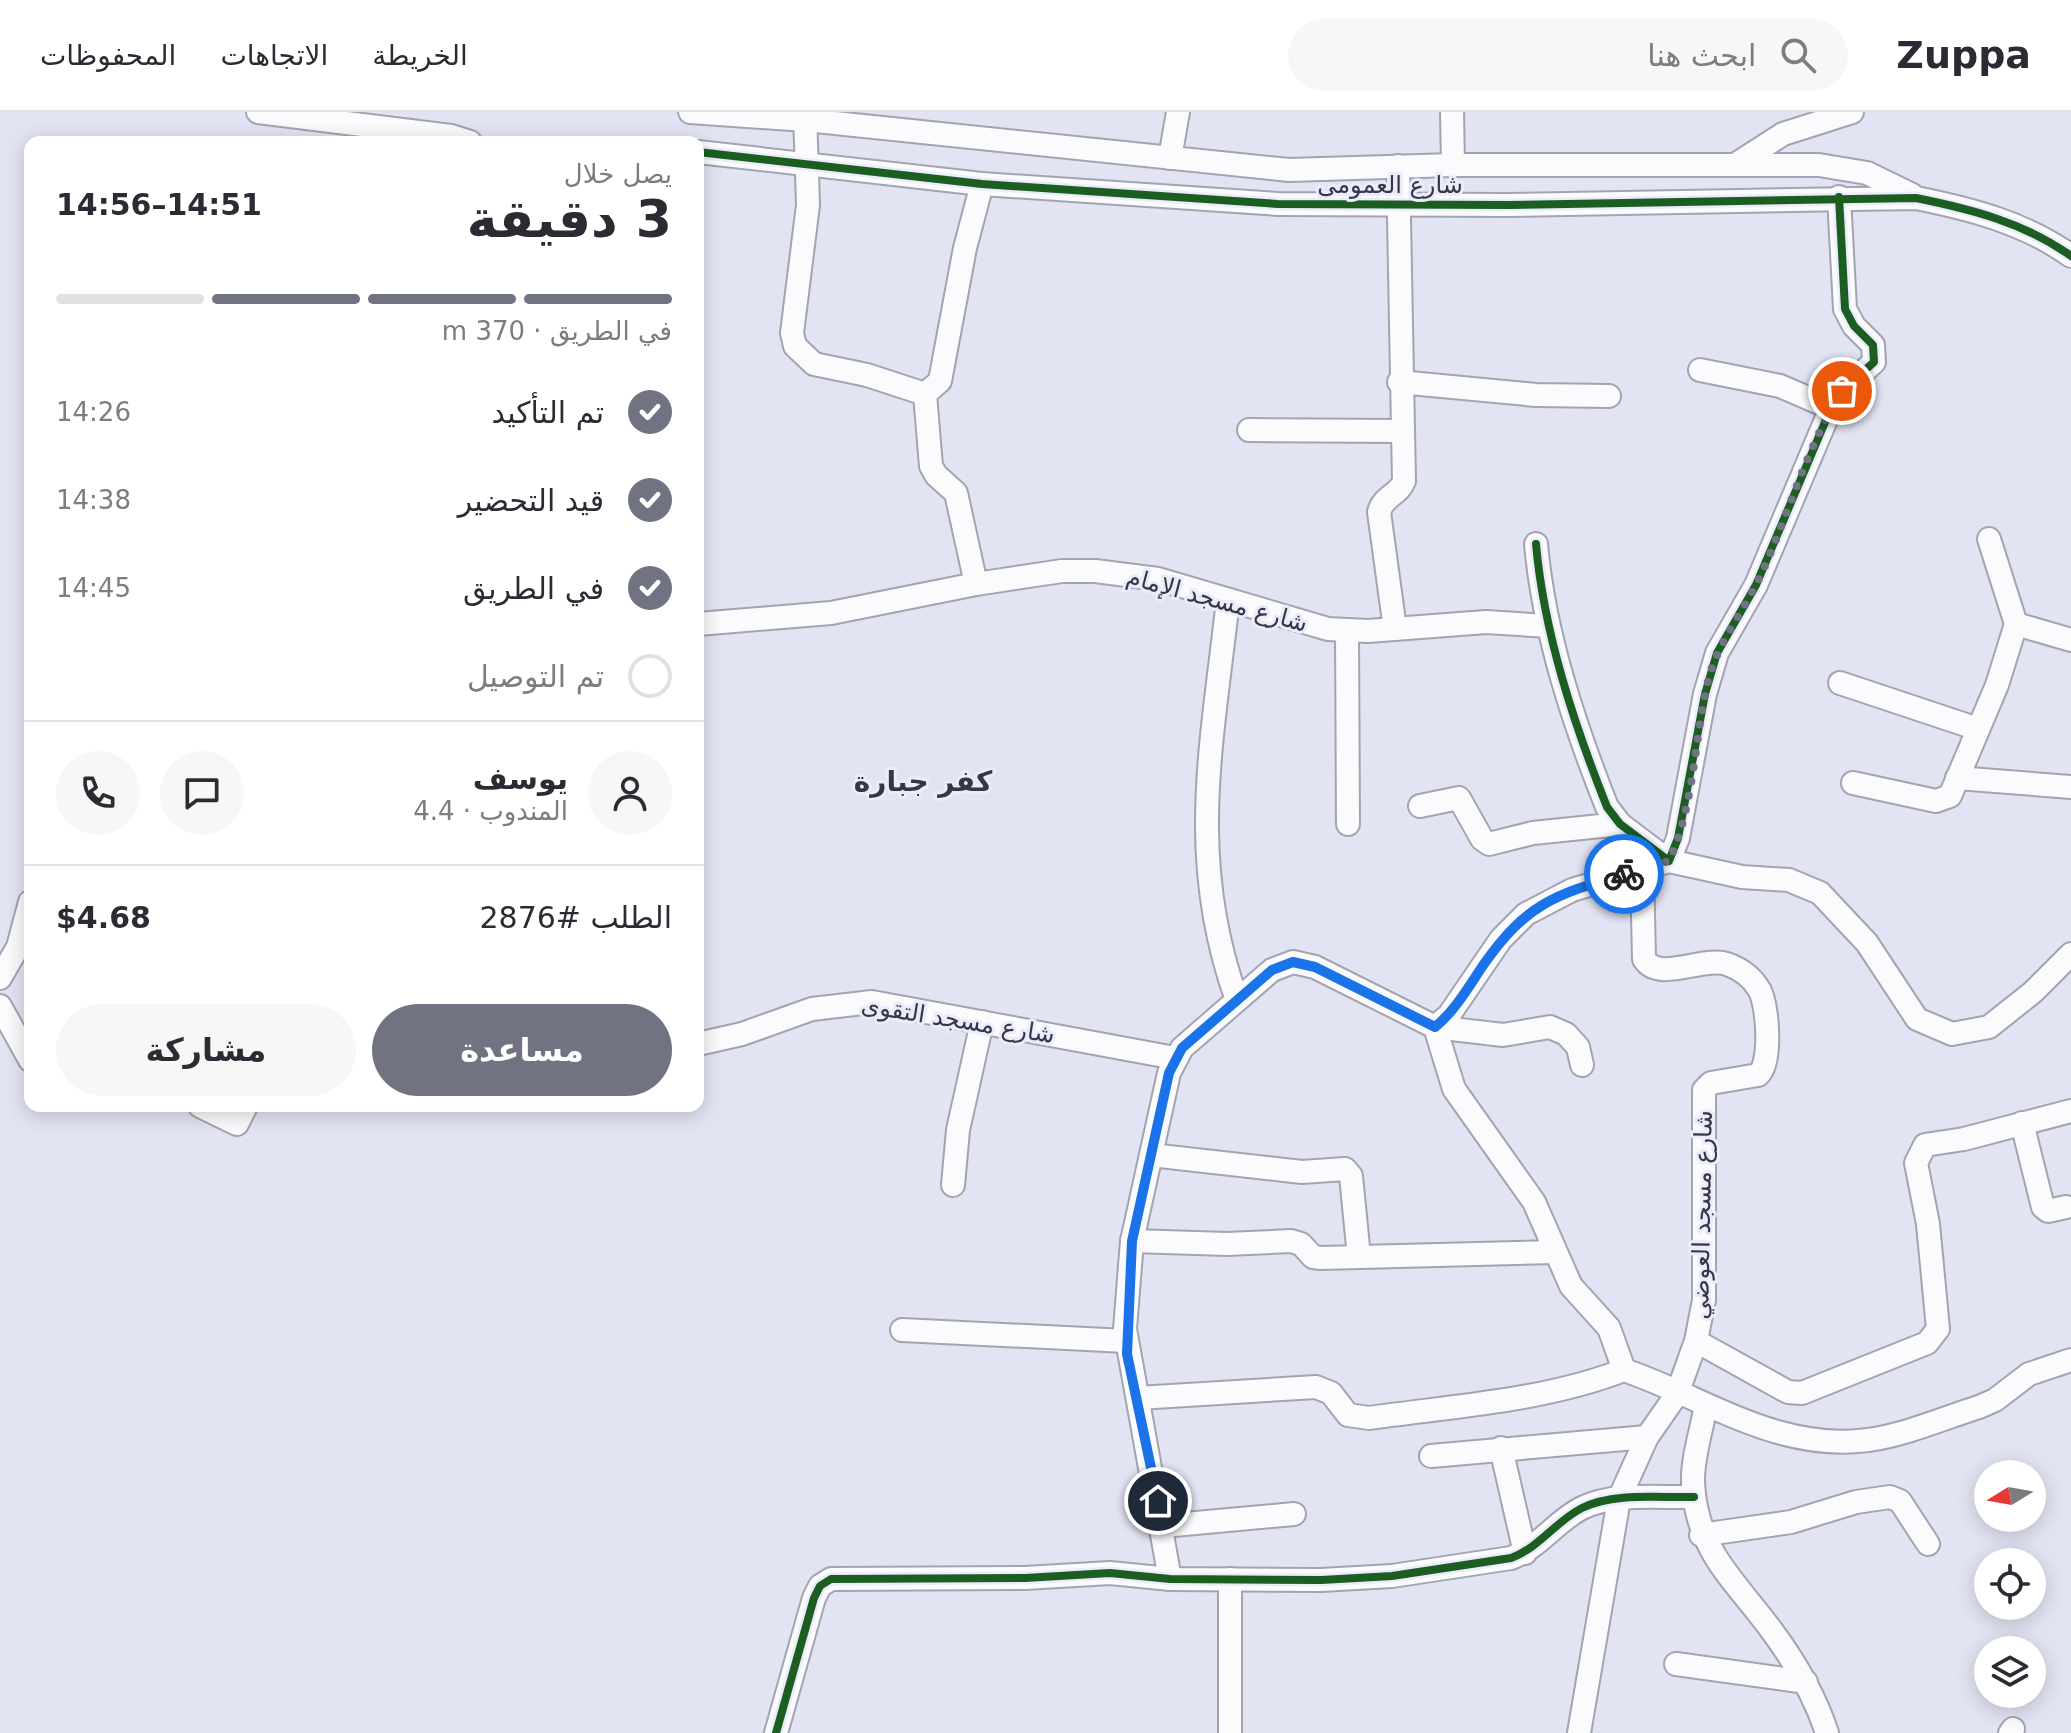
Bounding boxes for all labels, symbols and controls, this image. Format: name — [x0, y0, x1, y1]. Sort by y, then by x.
search box — [1288, 19, 1848, 91]
icon: search — [1776, 33, 1820, 77]
text: Zuppa — [1896, 33, 2031, 77]
text: ابحث هنا — [1647, 38, 1756, 73]
text: المحفوظات — [40, 39, 176, 72]
text: الاتجاهات — [220, 39, 328, 72]
text: الخريطة — [372, 39, 468, 72]
text: يصل خلال — [564, 159, 672, 189]
street label: شارع العمومى — [1317, 171, 1463, 199]
text: 14:51–14:56 — [56, 187, 262, 222]
text: 3 دقيقة — [467, 189, 672, 249]
text: في الطريق · 370 m — [442, 316, 672, 346]
pin — [1808, 357, 1876, 425]
icon: bag — [1820, 369, 1864, 413]
icon: check — [628, 390, 672, 434]
text: تم التأكيد — [491, 395, 604, 430]
text: 14:26 — [56, 397, 131, 427]
icon: check — [628, 478, 672, 522]
text: قيد التحضير — [458, 483, 604, 518]
text: 14:38 — [56, 485, 131, 515]
street label: شارع مسجد الإمام — [1123, 562, 1311, 638]
icon: check — [628, 566, 672, 610]
text: في الطريق — [463, 571, 604, 606]
text: 14:45 — [56, 573, 131, 603]
text: تم التوصيل — [467, 659, 604, 694]
button: phone — [56, 751, 140, 835]
button: chat — [160, 751, 244, 835]
button: person — [588, 751, 672, 835]
text: يوسف — [473, 761, 568, 796]
district label: كفر جبارة — [854, 765, 993, 798]
text: المندوب · 4.4 — [413, 796, 568, 826]
courier — [1584, 834, 1664, 914]
icon: bike — [1602, 852, 1646, 896]
text: $4.68 — [56, 900, 151, 935]
text: الطلب #2876 — [479, 900, 672, 935]
street label: شارع مسجد التقوى — [859, 991, 1057, 1049]
button: مشاركة — [56, 1004, 356, 1096]
button: مساعدة — [372, 1004, 672, 1096]
street label: شارع مسجد العوضي — [1686, 1110, 1718, 1320]
north arrow — [1974, 1460, 2046, 1532]
map controls — [1974, 1460, 2046, 1708]
pin — [1124, 1467, 1192, 1535]
icon: home — [1136, 1479, 1180, 1523]
button: locate — [1974, 1548, 2046, 1620]
button: layers — [1974, 1636, 2046, 1708]

